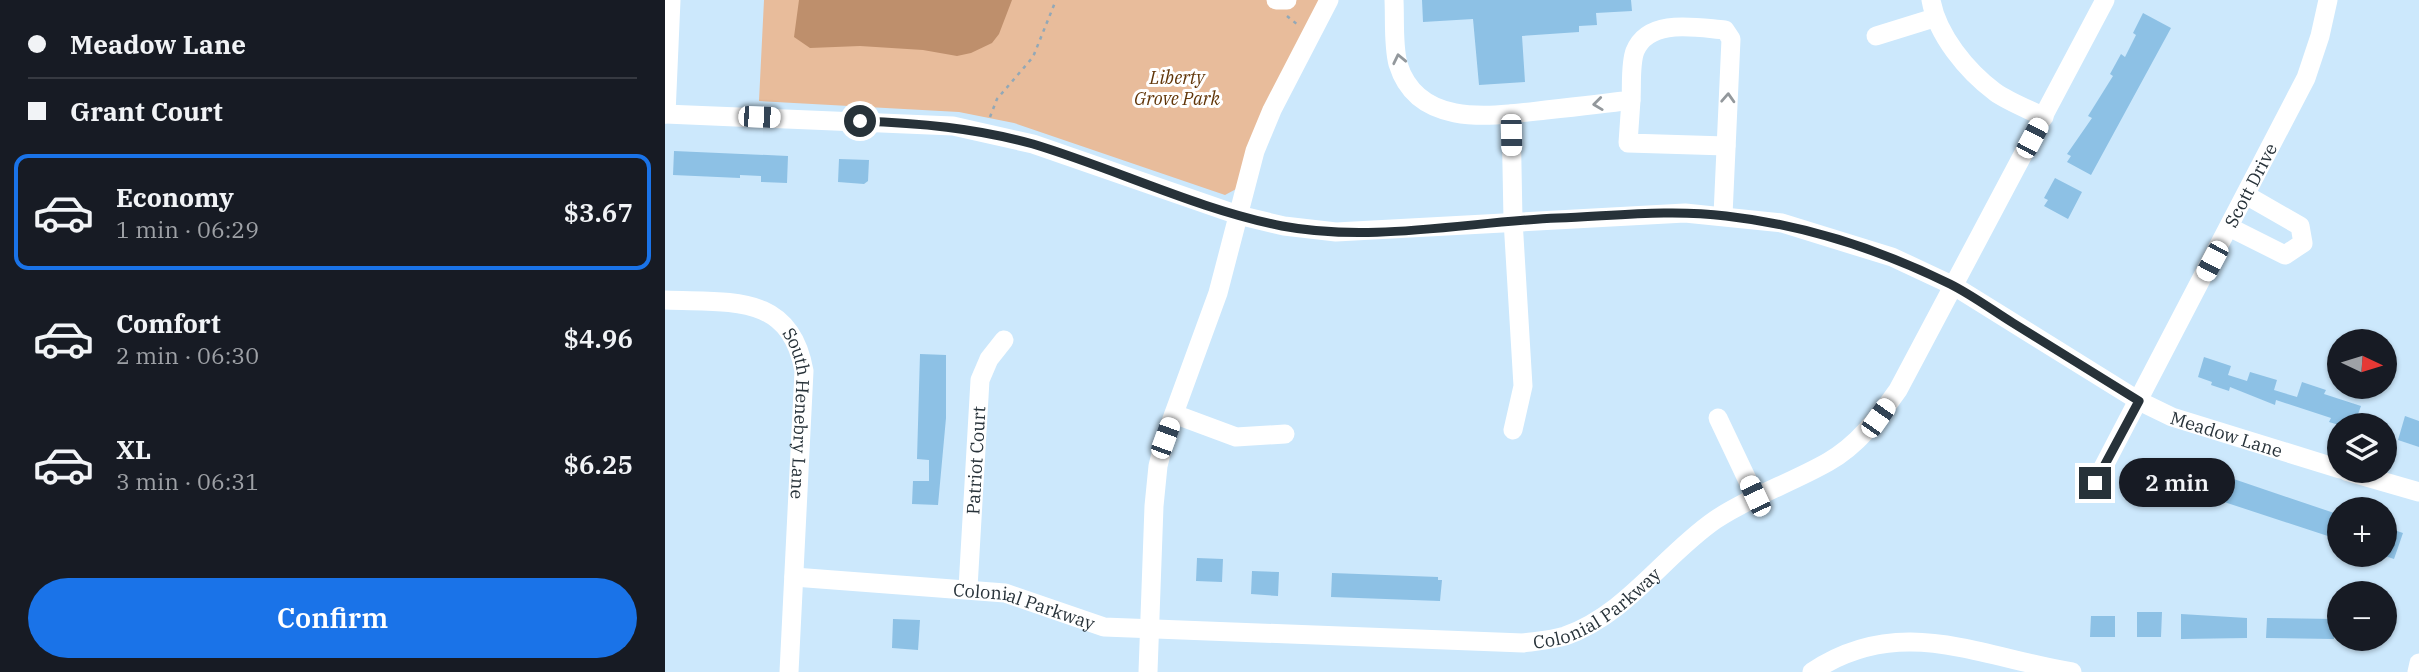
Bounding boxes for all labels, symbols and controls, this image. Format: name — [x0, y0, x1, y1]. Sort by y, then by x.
text: Meadow Lane — [70, 27, 246, 61]
one-way arrow — [1393, 53, 1408, 65]
park label: Liberty Grove Park — [1134, 66, 1221, 110]
one-way arrow — [1720, 92, 1735, 103]
text: Grant Court — [70, 94, 223, 128]
one-way arrow — [1592, 97, 1603, 112]
route start — [844, 105, 876, 137]
car — [738, 106, 781, 128]
car — [1501, 114, 1522, 156]
car — [2013, 115, 2052, 161]
street label: Scott Drive — [2219, 139, 2282, 231]
text: Economy — [116, 180, 234, 214]
icon: car — [32, 181, 95, 244]
text: $3.67 — [564, 195, 633, 229]
text: 1 min · 06:29 — [116, 214, 259, 244]
car — [2193, 238, 2232, 284]
text: Comfort — [116, 306, 221, 340]
icon: car — [32, 307, 95, 370]
text: $4.96 — [564, 321, 633, 355]
street label: South Henebry Lane — [778, 323, 816, 500]
north arrow — [2327, 329, 2397, 399]
map controls — [2327, 329, 2397, 651]
text: 2 min · 06:30 — [116, 340, 259, 370]
car — [1858, 395, 1899, 441]
street label: Patriot Court — [961, 405, 990, 515]
street label: Meadow Lane — [2168, 406, 2285, 462]
button: layers — [2327, 413, 2397, 483]
car — [1148, 415, 1183, 461]
text: XL — [116, 432, 151, 466]
icon: car — [32, 433, 95, 496]
text: $6.25 — [564, 447, 633, 481]
callout: 2 min — [2119, 458, 2235, 508]
text: 3 min · 06:31 — [116, 466, 259, 496]
route end — [2079, 467, 2111, 499]
text: 2 min — [2145, 467, 2209, 497]
car — [1737, 473, 1774, 519]
button: + — [2327, 497, 2397, 567]
street label: Colonial Parkway — [1532, 562, 1665, 653]
button: Confirm — [28, 578, 637, 658]
street label: Colonial Parkway — [953, 578, 1098, 635]
button: − — [2327, 581, 2397, 651]

